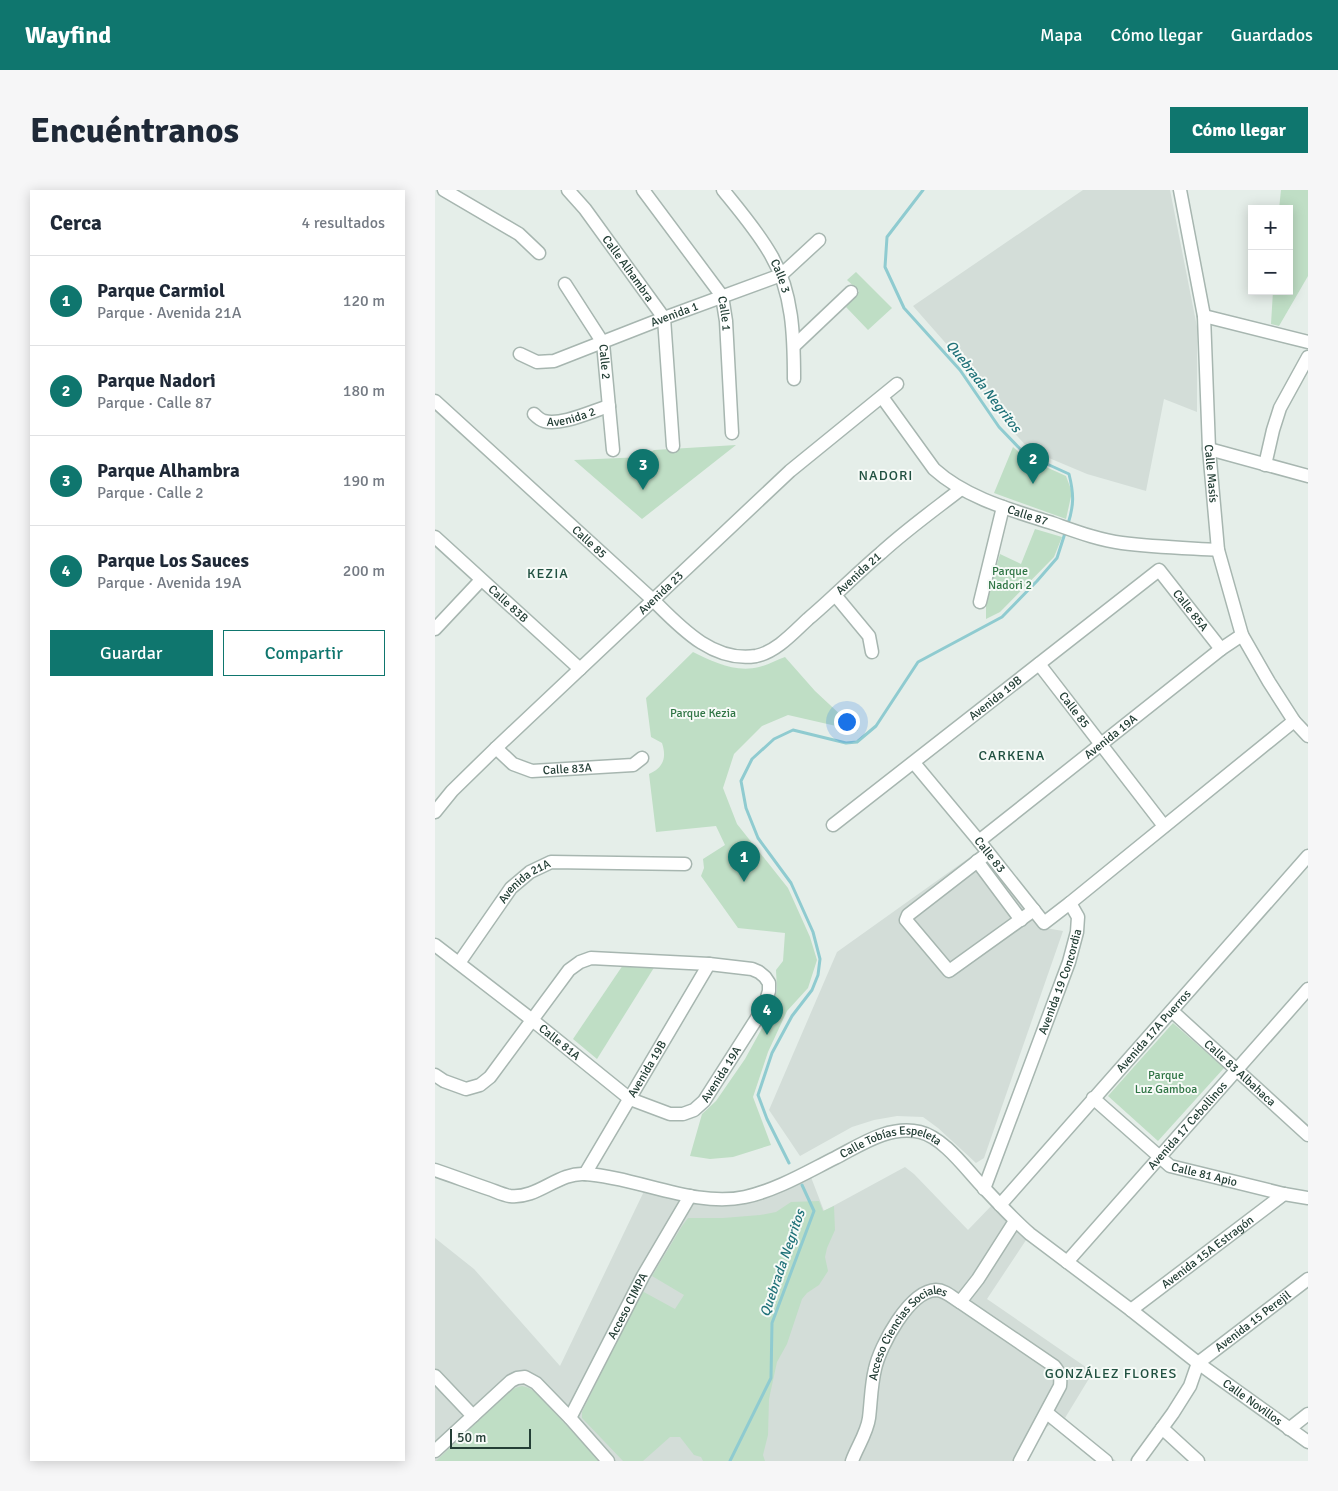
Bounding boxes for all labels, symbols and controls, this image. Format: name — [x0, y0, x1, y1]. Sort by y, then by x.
text: Wayfind — [25, 20, 111, 50]
text: Mapa — [1040, 24, 1082, 46]
text: Cómo llegar — [1110, 24, 1203, 46]
text: Guardados — [1231, 24, 1313, 46]
button: Cómo llegar — [1170, 107, 1308, 153]
text: Encuéntranos — [30, 109, 239, 152]
map controls — [1248, 205, 1293, 295]
button: + — [1248, 205, 1293, 250]
text: Cerca — [50, 210, 102, 236]
text: 4 resultados — [302, 213, 385, 233]
street label: Calle Alhambra — [599, 233, 657, 305]
button: − — [1248, 250, 1293, 295]
street label: Calle 3 — [767, 257, 793, 295]
text: Parque Carmiol — [97, 279, 225, 303]
text: 1 — [62, 291, 70, 311]
text: 120 m — [343, 291, 385, 311]
street label: Calle 1 — [714, 295, 734, 332]
street label: Avenida 1 — [649, 299, 701, 330]
text: Parque · Avenida 21A — [97, 303, 242, 323]
water label: Quebrada Negritos — [942, 337, 1026, 437]
street label: Calle 2 — [595, 344, 613, 380]
text: Parque Nadori — [97, 369, 216, 393]
text: 2 — [62, 381, 70, 401]
text: 180 m — [343, 381, 385, 401]
text: Parque · Calle 87 — [97, 393, 212, 413]
street label: Avenida 2 — [546, 404, 598, 430]
pin: 2 — [1017, 443, 1049, 484]
street label: Calle Masís — [1201, 444, 1221, 503]
pin: 3 — [627, 449, 659, 490]
text: Parque Alhambra — [97, 459, 240, 483]
district label: NADORI — [859, 467, 913, 484]
text: 3 — [62, 471, 70, 491]
text: 190 m — [343, 471, 385, 491]
text: Parque · Calle 2 — [97, 483, 204, 503]
street label: Calle 87 — [1005, 502, 1050, 529]
street label: Calle 85 — [569, 523, 609, 562]
text: Parque Los Sauces — [97, 549, 249, 573]
street label: Avenida 21 — [833, 549, 885, 598]
text: 4 — [62, 561, 70, 581]
text: 200 m — [343, 561, 385, 581]
park label: Parque Nadori 2 — [988, 564, 1032, 593]
district label: KEZIA — [527, 565, 569, 582]
street label: Avenida 23 — [636, 568, 687, 618]
text: Parque · Avenida 19A — [97, 573, 242, 593]
street label: Calle 83B — [485, 582, 531, 626]
street label: Calle 85A — [1169, 587, 1212, 635]
button: Guardar — [50, 630, 213, 676]
button: Compartir — [223, 630, 385, 676]
street label: Avenida 19B — [966, 673, 1025, 724]
street label: Calle 85 — [1055, 689, 1093, 731]
park label: Parque Kezia — [670, 706, 736, 721]
your location — [834, 709, 860, 735]
street label: Avenida 19A — [1081, 711, 1141, 763]
district label: CARKENA — [979, 747, 1045, 764]
street label: Calle 83A — [542, 760, 593, 778]
street label: Calle 83 — [971, 834, 1008, 876]
pin: 1 — [728, 841, 760, 882]
street label: Avenida 21A — [495, 856, 554, 907]
street label: Avenida 19 Concordia — [1036, 927, 1085, 1037]
street label: Avenida 17A Puerros — [1113, 987, 1194, 1076]
pin: 4 — [751, 994, 783, 1035]
street label: Calle 81A — [536, 1021, 584, 1064]
street label: Calle 83 Albahaca — [1201, 1037, 1279, 1110]
street label: Avenida 19B — [625, 1038, 670, 1100]
street label: Avenida 19A — [698, 1043, 745, 1105]
park label: Parque Luz Gamboa — [1135, 1068, 1197, 1097]
street label: Avenida 17 Cebollinos — [1145, 1079, 1231, 1173]
street label: Calle Tobías Espeleta — [837, 1123, 944, 1162]
street label: Calle 81 Apio — [1170, 1160, 1239, 1190]
water label: Quebrada Negritos — [756, 1206, 809, 1319]
street label: Avenida 15A Estragón — [1159, 1213, 1257, 1292]
street label: Acceso CIMPA — [605, 1270, 652, 1342]
street label: Acceso Ciencias Sociales — [866, 1283, 950, 1382]
street label: Avenida 15 Perejil — [1212, 1287, 1295, 1355]
district label: GONZÁLEZ FLORES — [1045, 1365, 1177, 1382]
street label: Calle Novillos — [1219, 1376, 1285, 1429]
scale bar — [450, 1426, 531, 1449]
text: 50 m — [457, 1429, 486, 1446]

